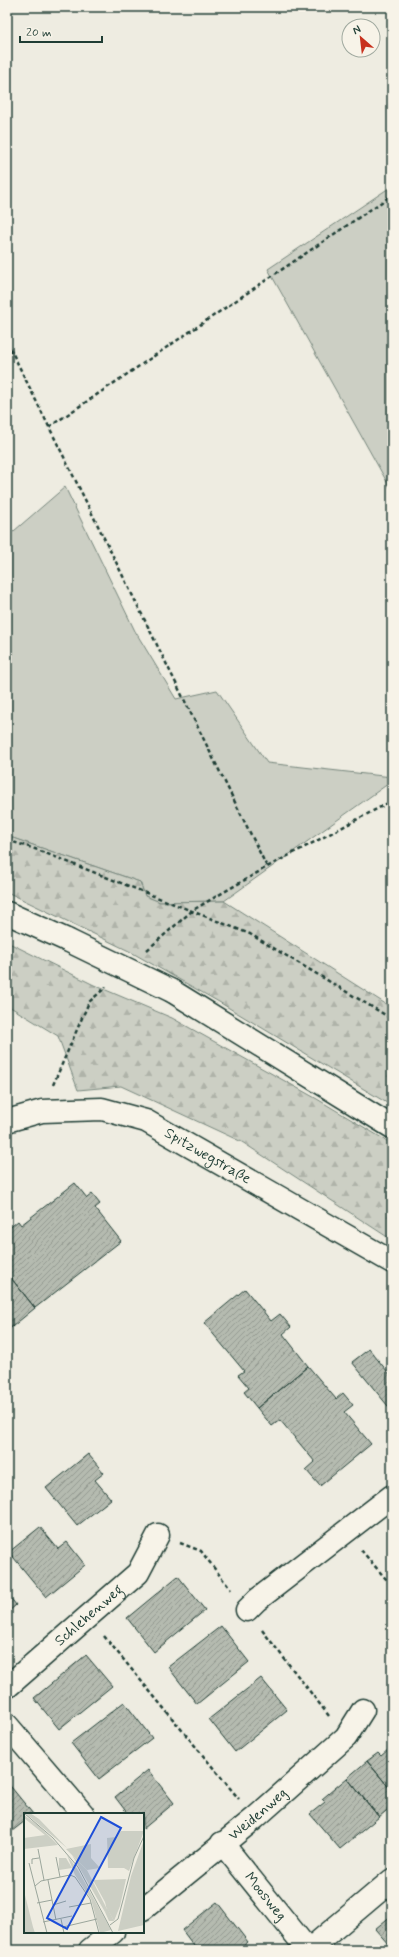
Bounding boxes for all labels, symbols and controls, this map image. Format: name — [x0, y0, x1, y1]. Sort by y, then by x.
scale bar — [20, 18, 102, 44]
north arrow — [341, 18, 381, 58]
text: N — [350, 22, 363, 38]
text: 20 m — [26, 25, 52, 41]
street label: Spitzwegstraße — [160, 1123, 255, 1189]
street label: Schlehenweg — [51, 1580, 129, 1651]
street label: Weidenweg — [224, 1784, 292, 1845]
inset map — [24, 1813, 144, 1933]
street label: Moosweg — [239, 1868, 291, 1925]

